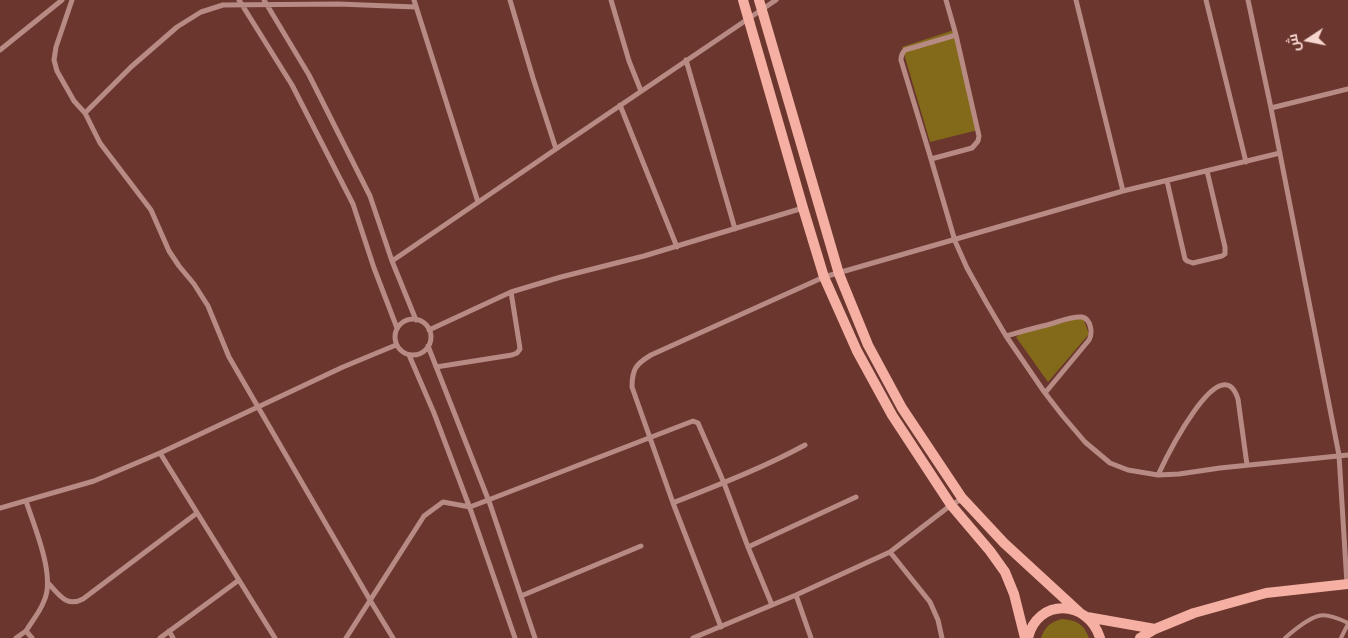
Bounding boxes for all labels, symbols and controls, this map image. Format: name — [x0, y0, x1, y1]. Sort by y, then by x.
north arrow — [1283, 15, 1333, 65]
text: ش — [1284, 33, 1303, 53]

